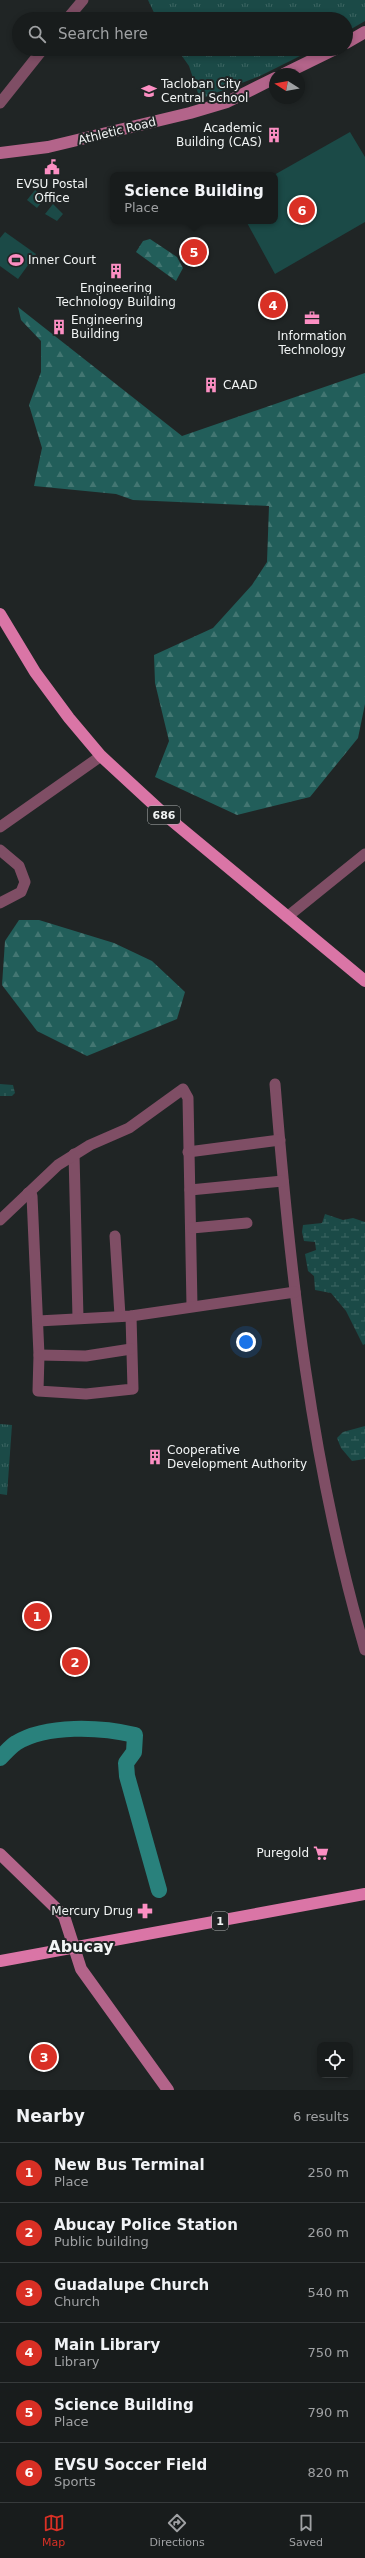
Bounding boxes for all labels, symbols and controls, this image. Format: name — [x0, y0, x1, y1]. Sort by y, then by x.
search box — [12, 12, 353, 56]
icon: search — [26, 23, 48, 45]
text: Search here — [58, 25, 148, 43]
north arrow — [269, 68, 305, 104]
place label: Tacloban City Central School — [160, 77, 248, 105]
school or university icon: Tacloban City Central School — [140, 82, 158, 100]
street label: Athletic Road — [77, 115, 157, 147]
place label: Academic Building (CAS) — [176, 121, 262, 149]
building icon: Academic Building (CAS) — [265, 126, 283, 144]
public building icon: EVSU Postal Office — [43, 158, 61, 176]
popup — [110, 172, 278, 224]
place label: EVSU Postal Office — [16, 177, 88, 205]
text: Science Building — [124, 182, 264, 200]
pin: 6 — [289, 195, 315, 225]
text: Place — [124, 200, 159, 215]
pin: 5 — [181, 237, 207, 267]
sports icon: Inner Court — [7, 251, 25, 269]
place label: Inner Court — [28, 253, 96, 267]
building icon: Engineering Technology Building — [107, 262, 125, 280]
place label: Engineering Technology Building — [55, 281, 176, 309]
pin: 4 — [260, 290, 286, 320]
office icon: Information Technology — [303, 309, 321, 327]
place label: Engineering Building — [71, 313, 143, 341]
building icon: Engineering Building — [50, 318, 68, 336]
place label: Information Technology — [277, 329, 347, 357]
building icon: CAAD — [202, 376, 220, 394]
place label: CAAD — [223, 378, 257, 392]
road number: 686 — [148, 806, 180, 824]
your location — [236, 1332, 256, 1352]
place label: Cooperative Development Authority — [167, 1443, 307, 1471]
building icon: Cooperative Development Authority — [146, 1448, 164, 1466]
pin: 1 — [24, 1601, 50, 1631]
pin: 2 — [62, 1647, 88, 1677]
supermarket icon: Puregold — [312, 1844, 330, 1862]
place label: Puregold — [256, 1846, 309, 1860]
pharmacy icon: Mercury Drug — [136, 1902, 154, 1920]
place label: Mercury Drug — [51, 1904, 133, 1918]
road number: 1 — [212, 1912, 228, 1930]
district label: Abucay — [48, 1937, 114, 1956]
pin: 3 — [31, 2042, 57, 2072]
map controls — [317, 2042, 353, 2078]
button: locate — [317, 2042, 353, 2078]
text: Nearby — [16, 2106, 85, 2126]
text: 6 results — [293, 2109, 349, 2124]
text: New Bus Terminal — [54, 2156, 205, 2174]
text: 1 — [24, 2165, 34, 2180]
text: 250 m — [307, 2165, 349, 2180]
text: Place — [54, 2174, 89, 2189]
text: Abucay Police Station — [54, 2216, 238, 2234]
text: 2 — [24, 2225, 34, 2240]
text: 260 m — [307, 2225, 349, 2240]
text: Public building — [54, 2234, 149, 2249]
text: Guadalupe Church — [54, 2276, 209, 2294]
text: 3 — [24, 2285, 34, 2300]
text: 540 m — [307, 2285, 349, 2300]
text: Church — [54, 2294, 100, 2309]
text: Main Library — [54, 2336, 160, 2354]
text: 4 — [24, 2345, 34, 2360]
text: 750 m — [307, 2345, 349, 2360]
text: Library — [54, 2354, 99, 2369]
text: Science Building — [54, 2396, 194, 2414]
text: 5 — [24, 2405, 34, 2420]
text: 790 m — [307, 2405, 349, 2420]
text: Place — [54, 2414, 89, 2429]
text: EVSU Soccer Field — [54, 2456, 207, 2474]
text: 6 — [24, 2465, 34, 2480]
text: 820 m — [307, 2465, 349, 2480]
text: Sports — [54, 2474, 96, 2489]
tab: Map — [42, 2512, 65, 2549]
tab: Directions — [149, 2512, 205, 2549]
tab: Saved — [289, 2512, 323, 2549]

